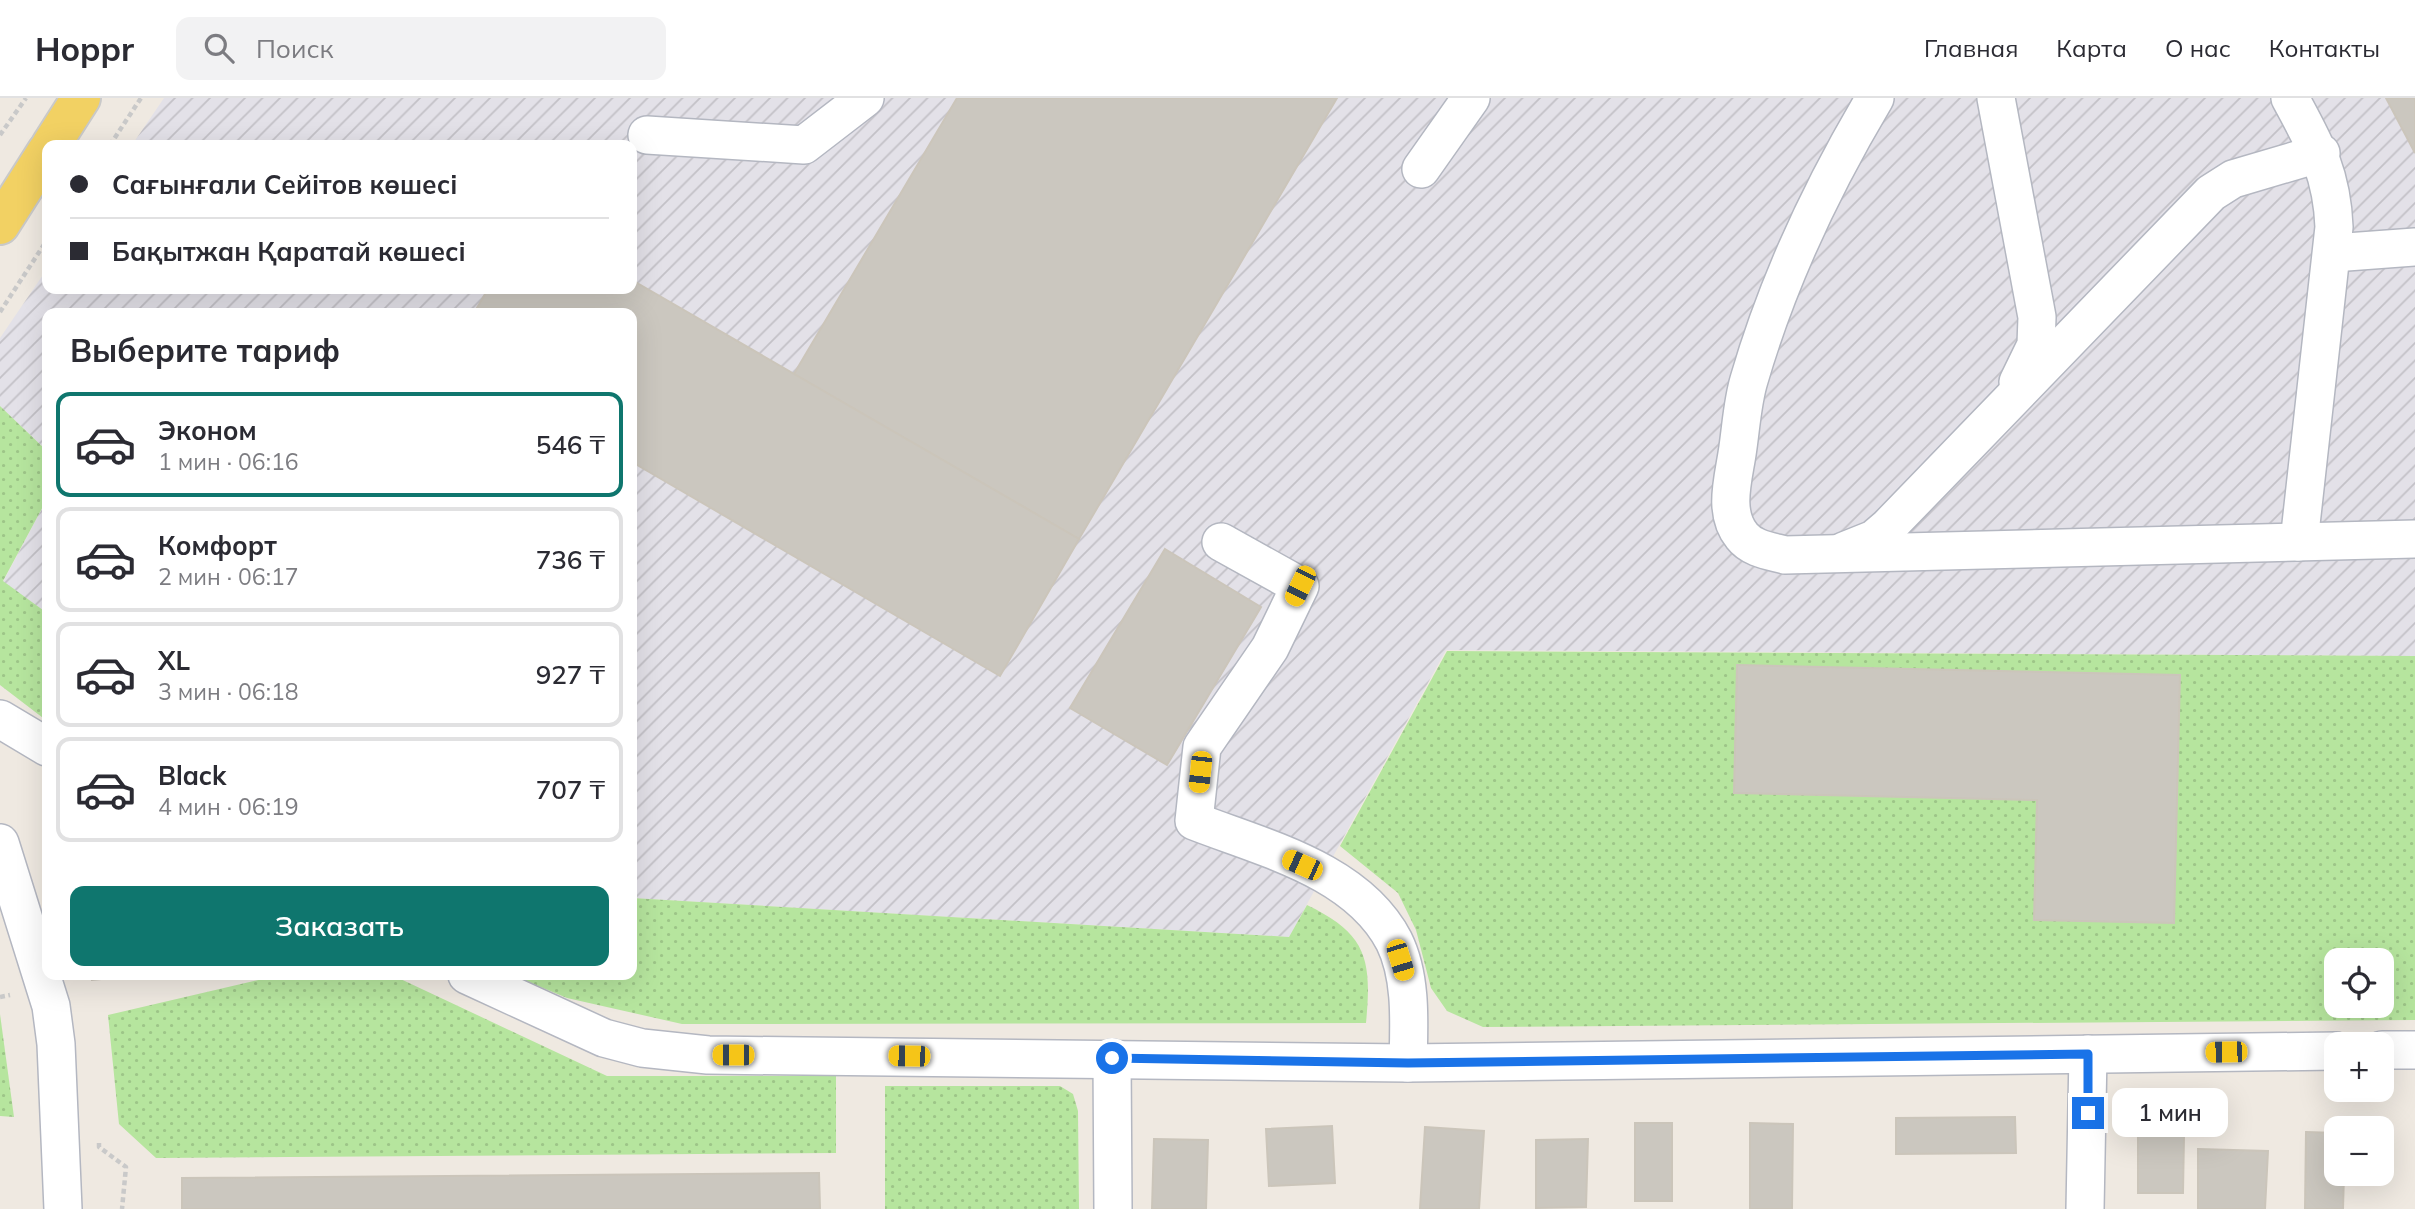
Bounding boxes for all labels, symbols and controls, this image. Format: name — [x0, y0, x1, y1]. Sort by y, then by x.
search box — [176, 17, 666, 80]
text: Hoppr — [35, 28, 134, 69]
icon: search — [200, 29, 238, 67]
text: Поиск — [256, 32, 334, 65]
text: Главная — [1924, 33, 2018, 63]
text: Карта — [2056, 33, 2127, 63]
text: О нас — [2165, 33, 2231, 63]
text: Контакты — [2269, 33, 2380, 63]
text: Сағынғали Сейітов көшесі — [112, 168, 457, 201]
text: Бақытжан Қаратай көшесі — [112, 235, 466, 268]
text: Выберите тариф — [70, 330, 340, 370]
icon: car — [74, 413, 137, 476]
text: Эконом — [158, 414, 257, 447]
text: 546 ₸ — [536, 428, 605, 461]
text: 1 мин · 06:16 — [158, 447, 298, 476]
icon: car — [74, 528, 137, 591]
text: Комфорт — [158, 529, 277, 562]
text: 736 ₸ — [536, 543, 605, 576]
text: 2 мин · 06:17 — [158, 562, 298, 591]
car — [1282, 563, 1319, 609]
icon: car — [74, 643, 137, 706]
text: XL — [158, 644, 190, 677]
text: 927 ₸ — [536, 658, 605, 691]
text: 3 мин · 06:18 — [158, 677, 298, 706]
car — [1188, 750, 1213, 794]
icon: car — [74, 758, 137, 821]
text: Black — [158, 759, 226, 792]
text: 707 ₸ — [536, 773, 605, 806]
text: 4 мин · 06:19 — [158, 792, 298, 821]
car — [1279, 847, 1326, 883]
button: Заказать — [70, 886, 609, 966]
car — [1384, 937, 1417, 983]
map controls — [2324, 948, 2394, 1186]
button: locate — [2324, 948, 2394, 1018]
button: + — [2324, 1032, 2394, 1102]
car — [2205, 1041, 2248, 1063]
route start — [1096, 1042, 1128, 1074]
car — [713, 1045, 755, 1066]
car — [888, 1045, 931, 1067]
callout: 1 мин — [2112, 1088, 2228, 1138]
route end — [2072, 1097, 2104, 1129]
text: 1 мин — [2138, 1098, 2202, 1127]
button: − — [2324, 1116, 2394, 1186]

